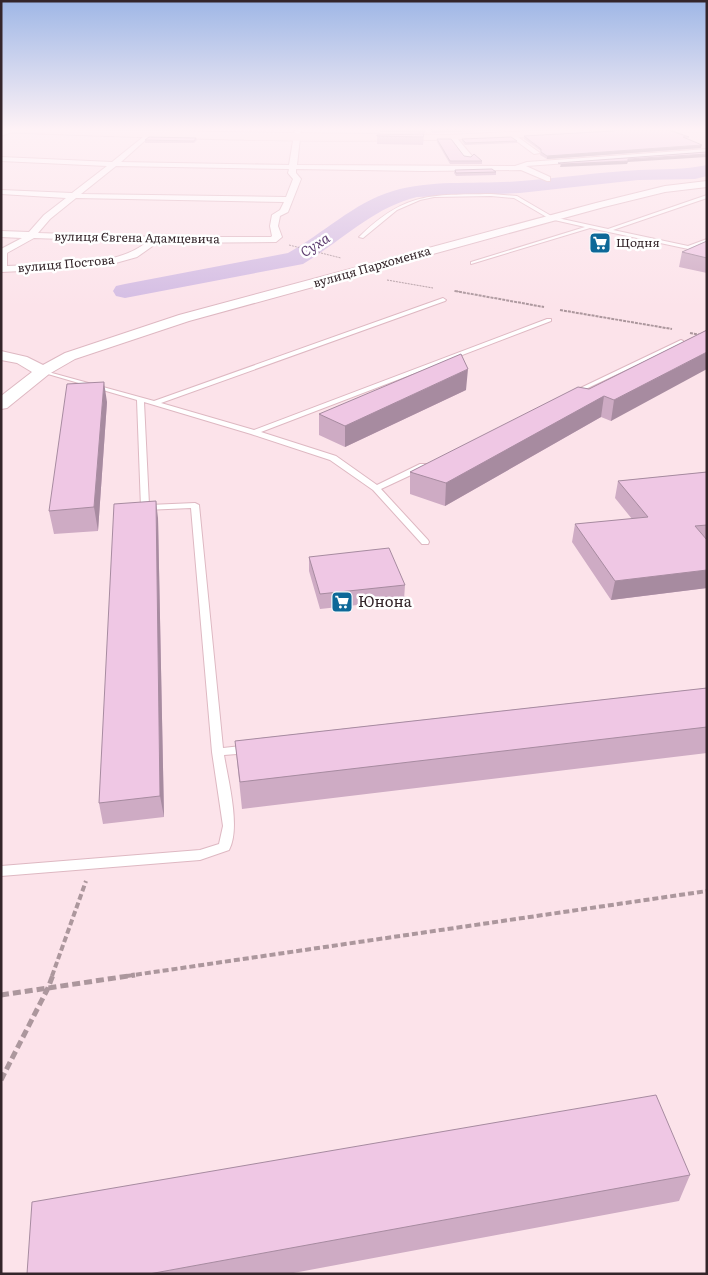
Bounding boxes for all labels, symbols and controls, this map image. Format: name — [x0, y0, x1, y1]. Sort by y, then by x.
street label: вулиця Євгена Адамцевича — [54, 227, 220, 247]
water label: Суха — [296, 227, 333, 261]
supermarket icon: Щодня — [588, 231, 612, 255]
place label: Щодня — [616, 233, 660, 251]
street label: вулиця Пархоменка — [311, 241, 433, 291]
street label: вулиця Постова — [17, 250, 115, 276]
place label: Юнона — [358, 589, 413, 612]
supermarket icon: Юнона — [330, 590, 354, 614]

